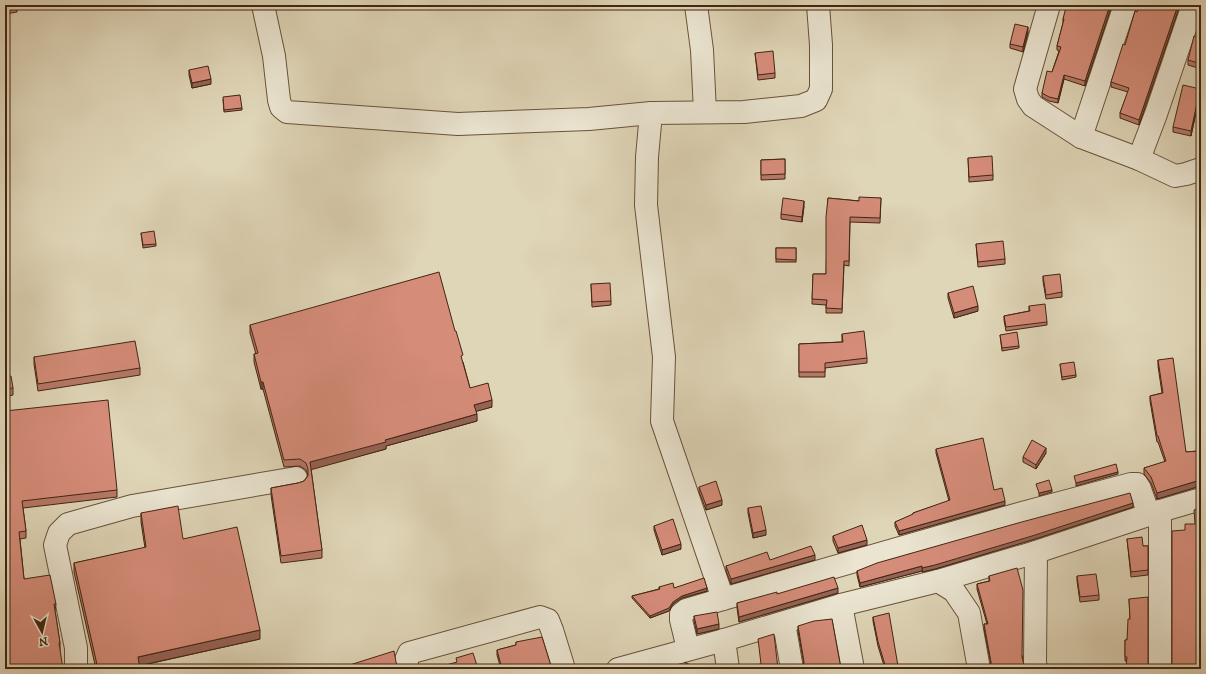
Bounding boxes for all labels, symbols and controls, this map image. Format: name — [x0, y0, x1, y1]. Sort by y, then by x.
north arrow — [22, 612, 62, 652]
text: N — [38, 633, 49, 648]

